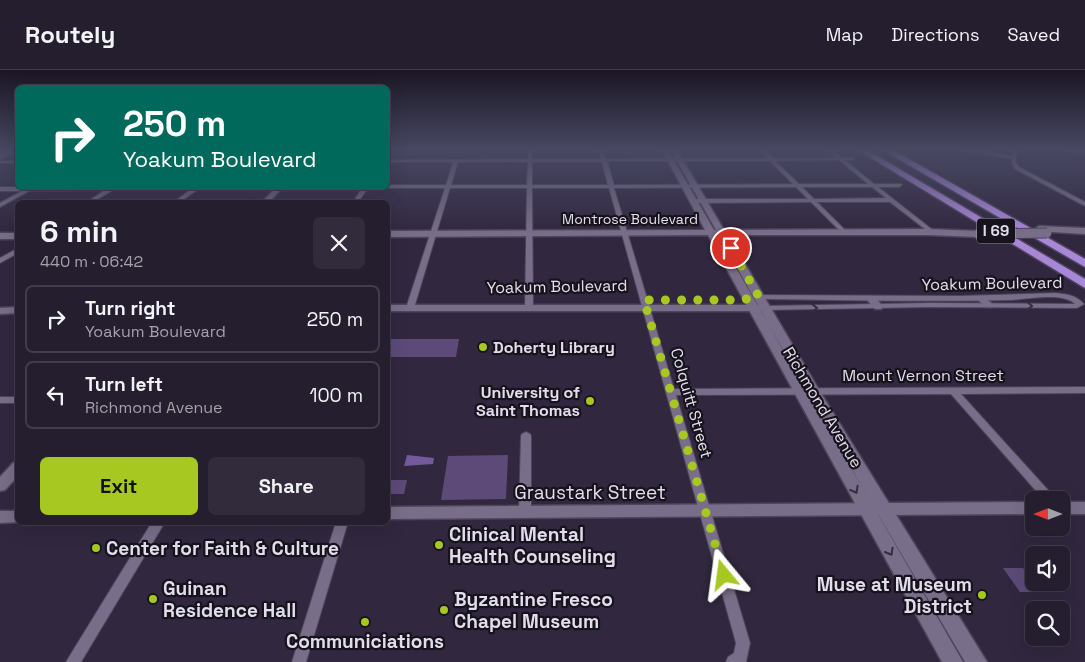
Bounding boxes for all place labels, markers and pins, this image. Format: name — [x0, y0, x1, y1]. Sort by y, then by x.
pin — [710, 227, 752, 269]
place label: Doherty Library — [493, 337, 615, 358]
marker: Doherty Library — [477, 341, 489, 353]
place label: University of Saint Thomas — [476, 382, 580, 421]
marker: University of Saint Thomas — [584, 395, 596, 407]
place label: Clinical Mental Health Counseling — [449, 522, 616, 569]
place label: Center for Faith & Culture — [106, 536, 339, 561]
marker: Clinical Mental Health Counseling — [433, 539, 445, 551]
marker: Center for Faith & Culture — [90, 542, 102, 554]
place label: Muse at Museum District — [817, 572, 972, 619]
place label: Guinan Residence Hall — [163, 576, 296, 623]
place label: Byzantine Fresco Chapel Museum — [454, 587, 613, 634]
marker: Muse at Museum District — [976, 589, 988, 601]
marker: Guinan Residence Hall — [147, 593, 159, 605]
marker: Byzantine Fresco Chapel Museum — [438, 604, 450, 616]
marker: Communiciations — [359, 616, 371, 628]
place label: Communiciations — [286, 629, 444, 654]

